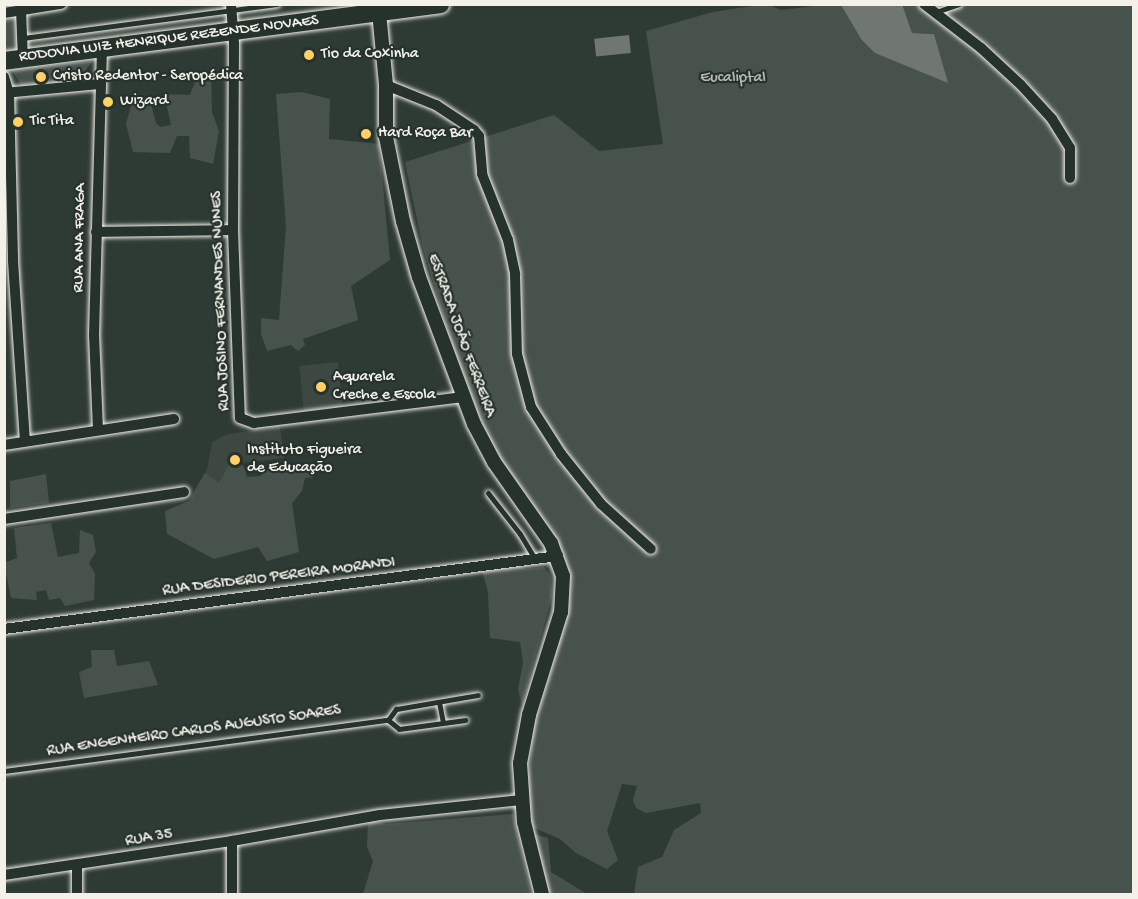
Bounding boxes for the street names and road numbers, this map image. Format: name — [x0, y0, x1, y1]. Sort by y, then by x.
street label: RODOVIA LUIZ HENRIQUE REZENDE NOVAES — [18, 12, 320, 68]
street label: RUA ANA FRAGA — [70, 183, 92, 293]
street label: RUA JOSINO FERNANDES NUNES — [209, 191, 235, 411]
street label: ESTRADA JOÃO FERREIRA — [421, 252, 499, 420]
street label: RUA DESIDERIO PEREIRA MORANDI — [161, 554, 397, 602]
street label: RUA ENGENHEIRO CARLOS AUGUSTO SOARES — [46, 702, 342, 762]
street label: RUA 35 — [124, 826, 174, 852]

